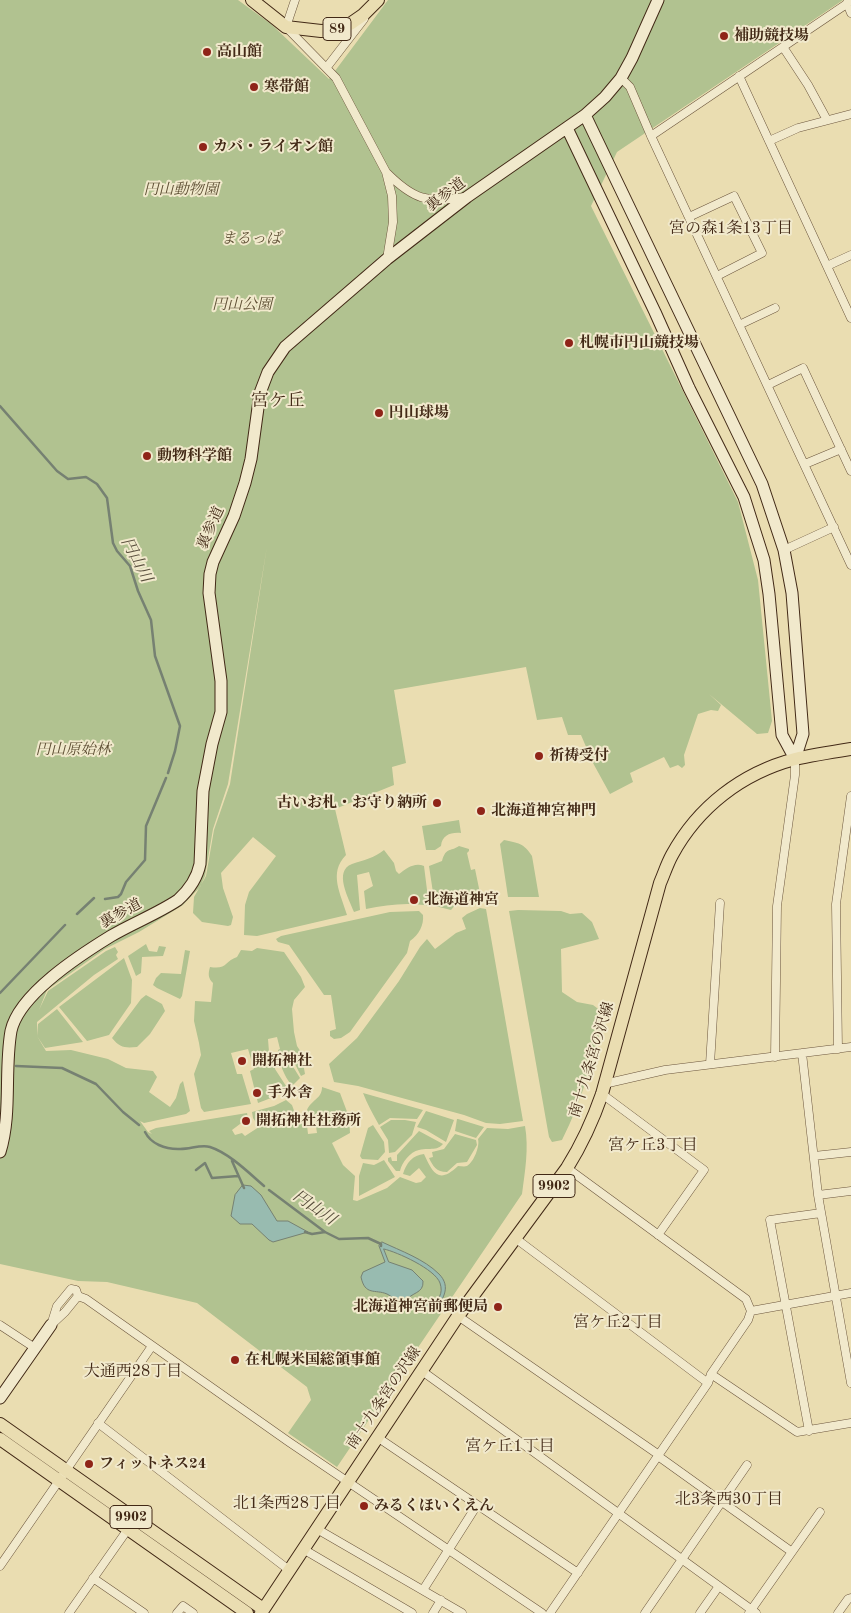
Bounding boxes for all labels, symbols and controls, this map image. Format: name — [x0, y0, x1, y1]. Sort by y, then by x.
road number: 89 — [323, 18, 351, 40]
place label: 補助競技場 — [734, 27, 809, 45]
marker: 補助競技場 — [718, 30, 730, 42]
place label: 高山館 — [217, 43, 262, 61]
marker: 高山館 — [201, 46, 213, 58]
place label: 寒帯館 — [264, 78, 309, 96]
marker: 寒帯館 — [248, 81, 260, 93]
place label: カバ・ライオン館 — [213, 138, 333, 156]
marker: カバ・ライオン館 — [197, 141, 209, 153]
street label: 裏参道 — [423, 174, 469, 216]
park label: 円山動物園 — [144, 181, 218, 199]
district label: 宮の森1条13丁目 — [669, 219, 793, 239]
park label: まるっぱ — [221, 230, 281, 248]
park label: 円山公園 — [212, 296, 272, 314]
place label: 札幌市円山競技場 — [579, 334, 699, 352]
marker: 札幌市円山競技場 — [563, 337, 575, 349]
district label: 宮ケ丘 — [251, 390, 305, 412]
place label: 円山球場 — [389, 404, 449, 422]
marker: 円山球場 — [373, 407, 385, 419]
place label: 動物科学館 — [157, 447, 232, 465]
marker: 動物科学館 — [141, 450, 153, 462]
street label: 裏参道 — [194, 504, 228, 552]
water label: 円山川 — [117, 534, 155, 586]
park label: 円山原始林 — [36, 741, 110, 759]
place label: 祈祷受付 — [549, 747, 609, 765]
marker: 祈祷受付 — [533, 750, 545, 762]
place label: 古いお札・お守り納所 — [277, 794, 427, 812]
marker: 古いお札・お守り納所 — [431, 797, 443, 809]
place label: 北海道神宮神門 — [491, 802, 596, 820]
marker: 北海道神宮神門 — [475, 805, 487, 817]
place label: 北海道神宮 — [424, 891, 499, 909]
marker: 北海道神宮 — [408, 894, 420, 906]
street label: 裏参道 — [97, 895, 145, 933]
street label: 南十九条宮の沢線 — [566, 1000, 618, 1120]
place label: 開拓神社 — [252, 1052, 312, 1070]
marker: 開拓神社 — [236, 1055, 248, 1067]
place label: 手水舎 — [267, 1084, 312, 1102]
marker: 手水舎 — [251, 1087, 263, 1099]
place label: 開拓神社社務所 — [256, 1112, 361, 1130]
marker: 開拓神社社務所 — [240, 1115, 252, 1127]
district label: 宮ケ丘3丁目 — [608, 1136, 698, 1156]
road number: 9902 — [533, 1174, 575, 1198]
water label: 円山川 — [289, 1186, 339, 1230]
place label: 北海道神宮前郵便局 — [353, 1298, 488, 1316]
marker: 北海道神宮前郵便局 — [492, 1301, 504, 1313]
district label: 宮ケ丘2丁目 — [573, 1313, 663, 1333]
street label: 南十九条宮の沢線 — [343, 1343, 425, 1453]
place label: 在札幌米国総領事館 — [245, 1351, 380, 1369]
marker: 在札幌米国総領事館 — [229, 1354, 241, 1366]
district label: 大通西28丁目 — [84, 1362, 182, 1382]
district label: 宮ケ丘1丁目 — [465, 1437, 555, 1457]
place label: フィットネス24 — [99, 1455, 206, 1473]
marker: フィットネス24 — [83, 1458, 95, 1470]
district label: 北3条西30丁目 — [675, 1490, 783, 1510]
district label: 北1条西28丁目 — [233, 1494, 341, 1514]
place label: みるくほいくえん — [374, 1497, 494, 1515]
marker: みるくほいくえん — [358, 1500, 370, 1512]
road number: 9902 — [110, 1505, 152, 1528]

